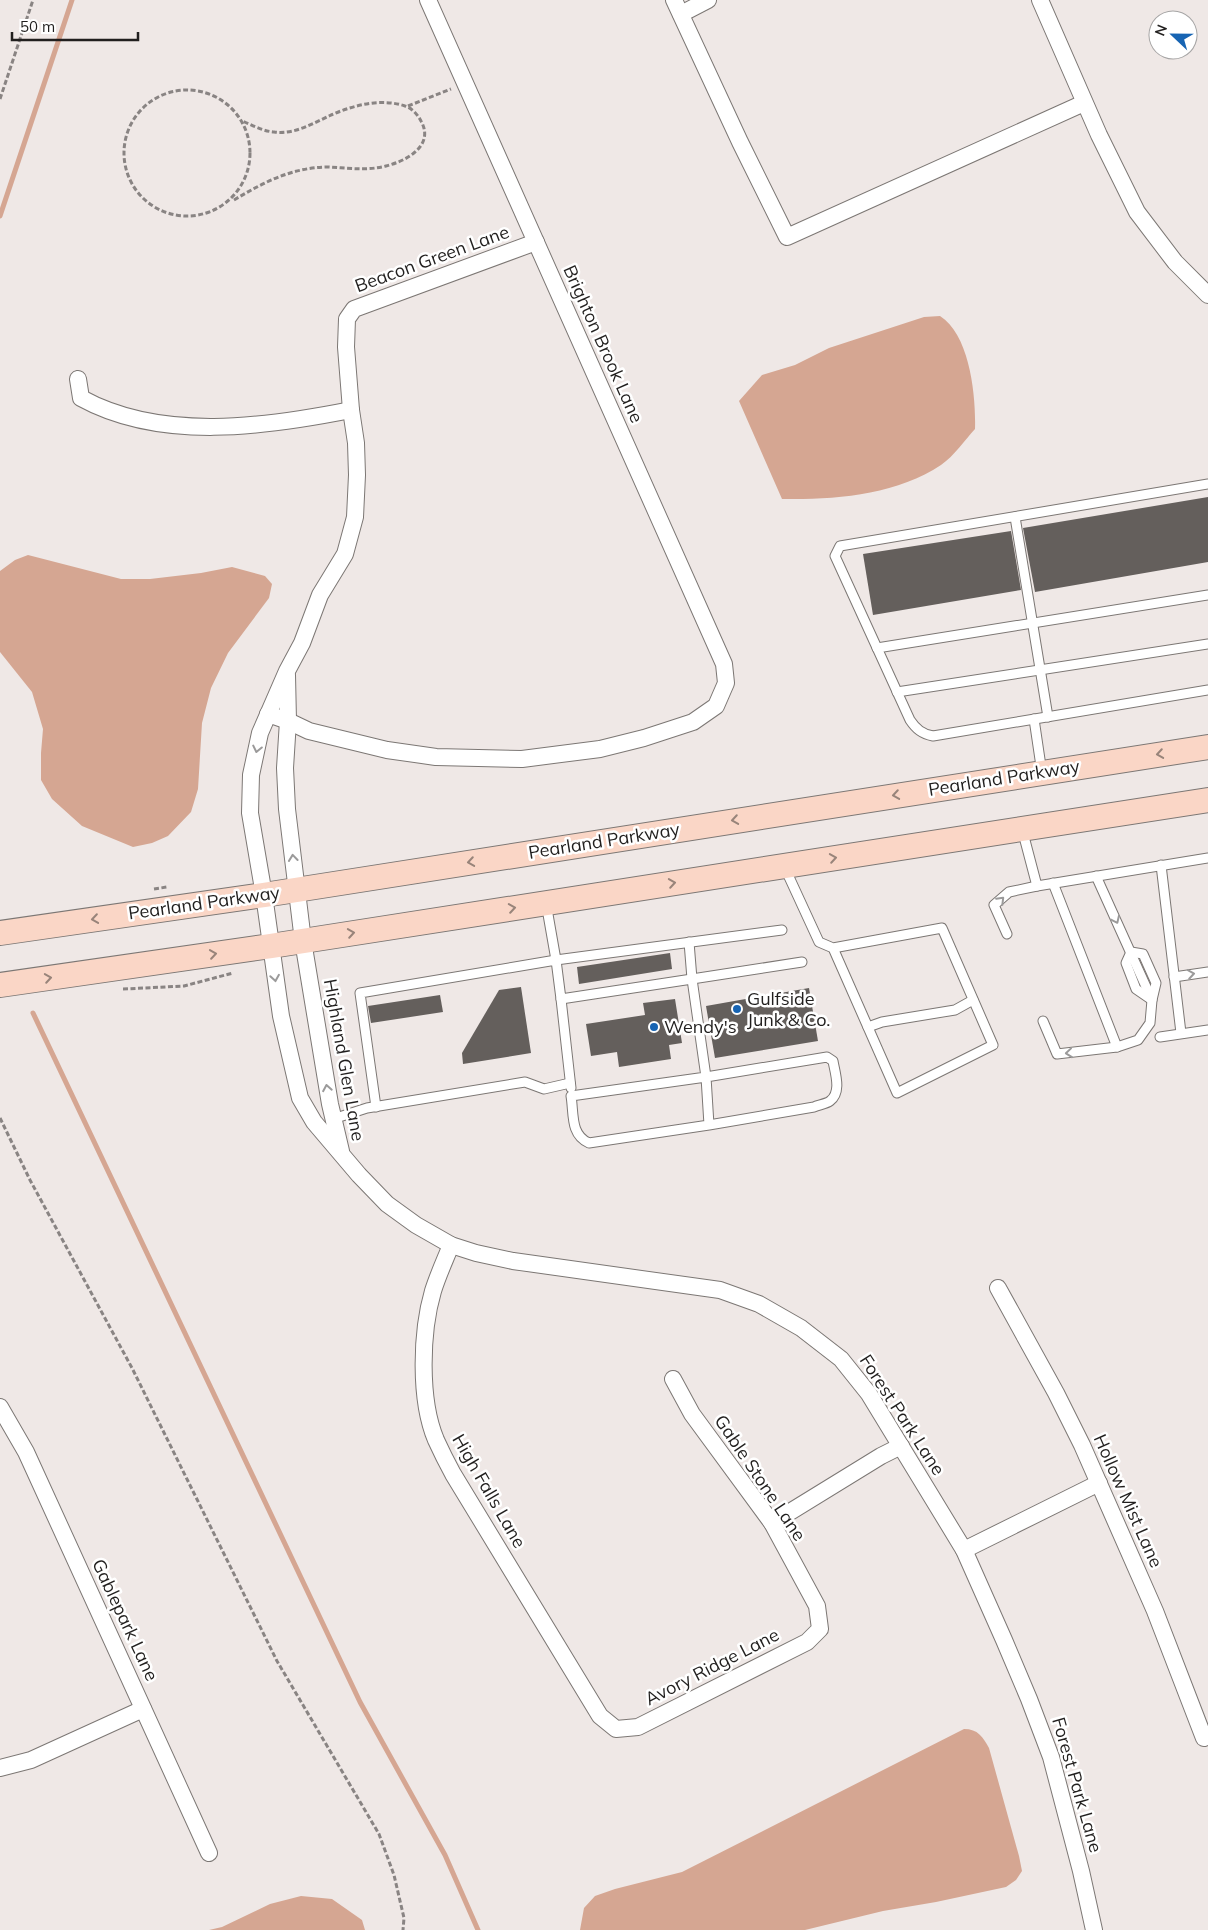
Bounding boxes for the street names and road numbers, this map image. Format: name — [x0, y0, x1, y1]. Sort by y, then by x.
street label: Beacon Green Lane — [352, 220, 512, 297]
street label: Brighton Brook Lane — [558, 261, 649, 426]
street label: Pearland Parkway — [927, 754, 1082, 801]
street label: Pearland Parkway — [527, 817, 682, 864]
street label: Pearland Parkway — [127, 880, 282, 925]
street label: Highland Glen Lane — [319, 977, 370, 1143]
street label: Forest Park Lane — [855, 1350, 950, 1480]
street label: Gable Stone Lane — [710, 1410, 811, 1545]
street label: High Falls Lane — [448, 1430, 531, 1552]
street label: Hollow Mist Lane — [1089, 1431, 1168, 1571]
street label: Gablepark Lane — [87, 1555, 164, 1684]
street label: Avory Ridge Lane — [641, 1623, 783, 1710]
street label: Forest Park Lane — [1047, 1715, 1108, 1855]

